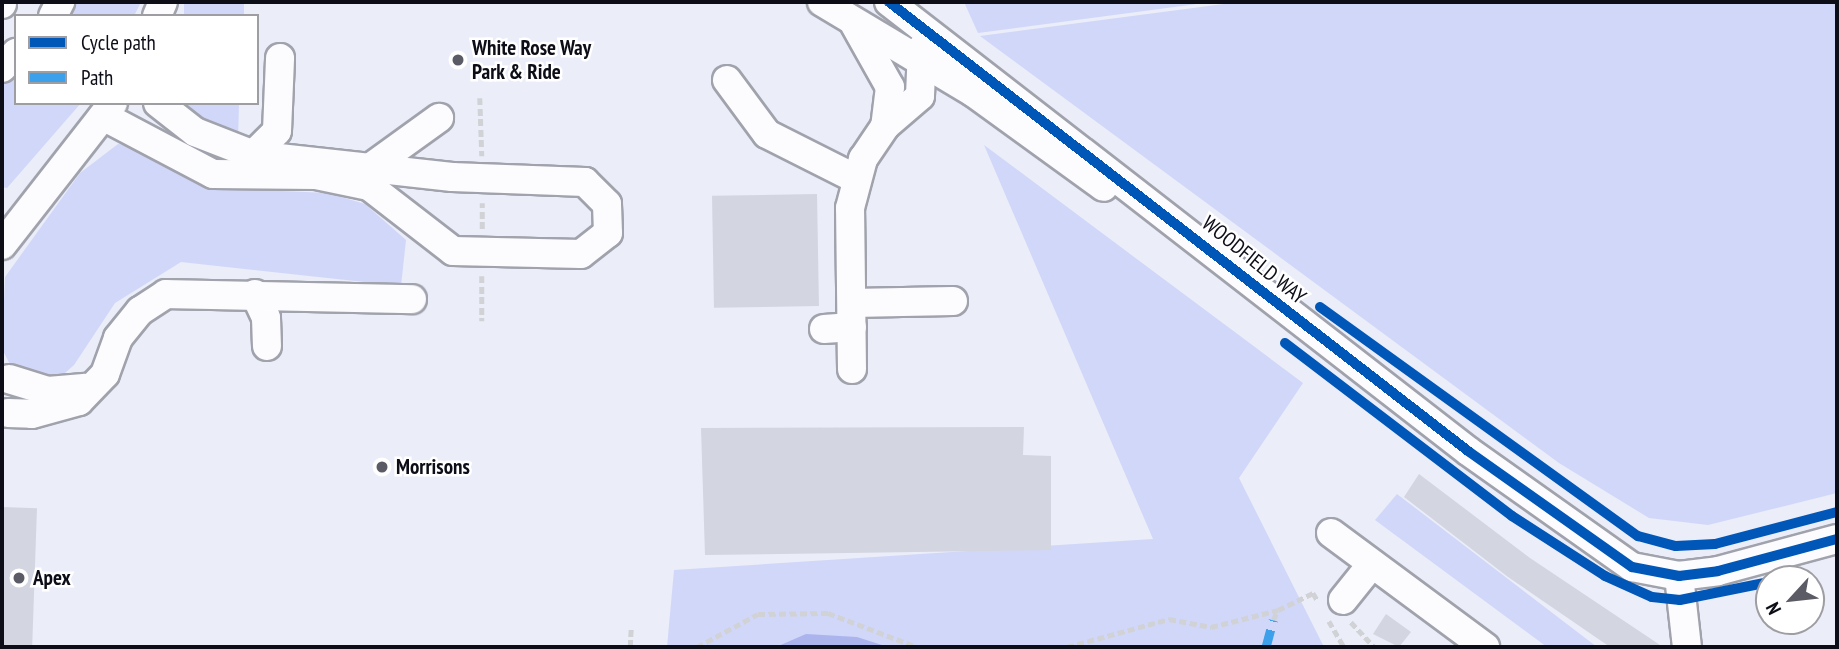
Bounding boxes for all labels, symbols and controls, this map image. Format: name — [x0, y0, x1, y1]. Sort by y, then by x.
legend — [14, 14, 259, 105]
text: Cycle path — [81, 29, 156, 56]
place label: White Rose Way Park & Ride — [472, 35, 592, 85]
marker: White Rose Way Park & Ride — [450, 52, 466, 68]
text: Path — [81, 64, 113, 91]
street label: WOODFIELD WAY — [1197, 210, 1311, 310]
place label: Morrisons — [396, 454, 470, 480]
marker: Morrisons — [374, 459, 390, 475]
place label: Apex — [33, 565, 71, 591]
north arrow — [1755, 565, 1825, 635]
marker: Apex — [11, 570, 27, 586]
text: N — [1760, 599, 1786, 619]

